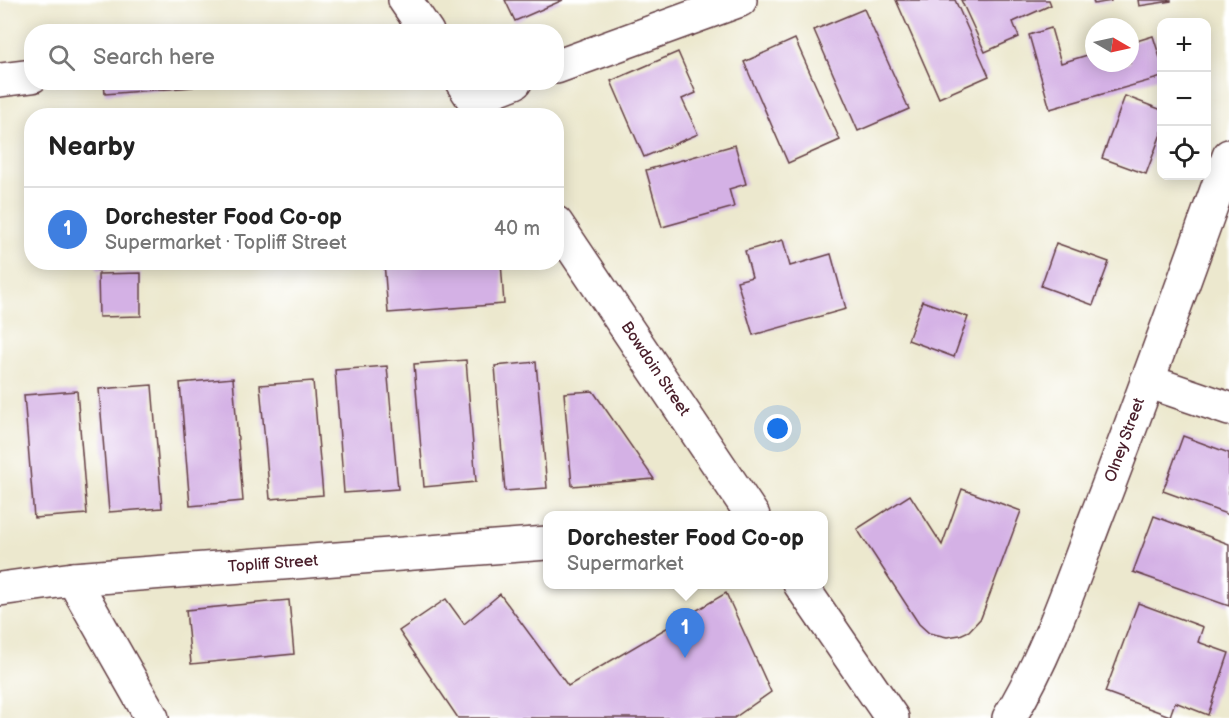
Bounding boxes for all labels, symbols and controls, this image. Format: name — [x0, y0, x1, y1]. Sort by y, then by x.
north arrow — [1085, 18, 1139, 72]
map controls — [1157, 18, 1211, 180]
button: + — [1157, 18, 1211, 72]
search box — [24, 24, 564, 90]
icon: search — [45, 41, 78, 74]
text: Search here — [93, 44, 215, 71]
button: − — [1157, 72, 1211, 126]
button: locate — [1157, 126, 1211, 180]
text: Nearby — [48, 132, 135, 163]
text: Dorchester Food Co-op — [105, 204, 342, 231]
text: 1 — [63, 217, 72, 241]
text: 40 m — [494, 217, 540, 241]
text: Supermarket · Topliff Street — [105, 231, 347, 255]
street label: Bowdoin Street — [616, 318, 694, 420]
street label: Olney Street — [1101, 395, 1149, 485]
your location — [763, 414, 792, 443]
popup — [543, 511, 828, 589]
text: Dorchester Food Co-op — [567, 525, 804, 552]
street label: Topliff Street — [227, 551, 319, 577]
text: Supermarket — [567, 552, 684, 576]
pin: 1 — [666, 608, 704, 658]

